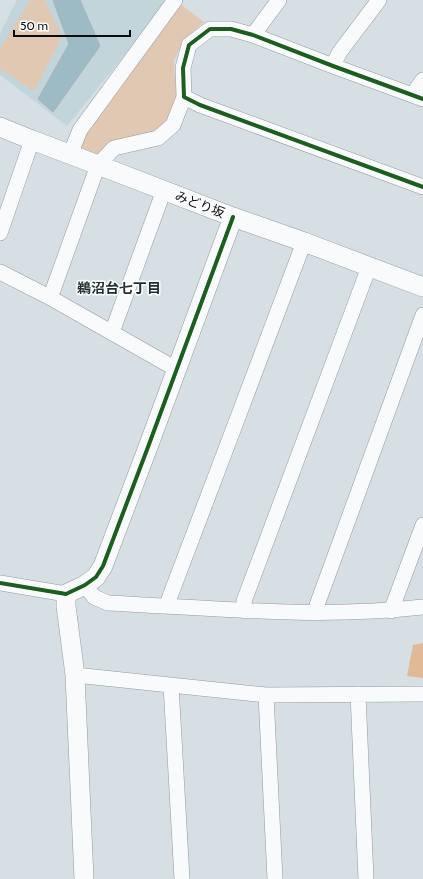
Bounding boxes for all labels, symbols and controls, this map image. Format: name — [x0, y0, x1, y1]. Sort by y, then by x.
scale bar — [14, 12, 130, 38]
text: 50 m — [20, 18, 48, 33]
street label: みどり坂 — [173, 187, 227, 221]
district label: 鵜沼台七丁目 — [77, 279, 161, 297]

